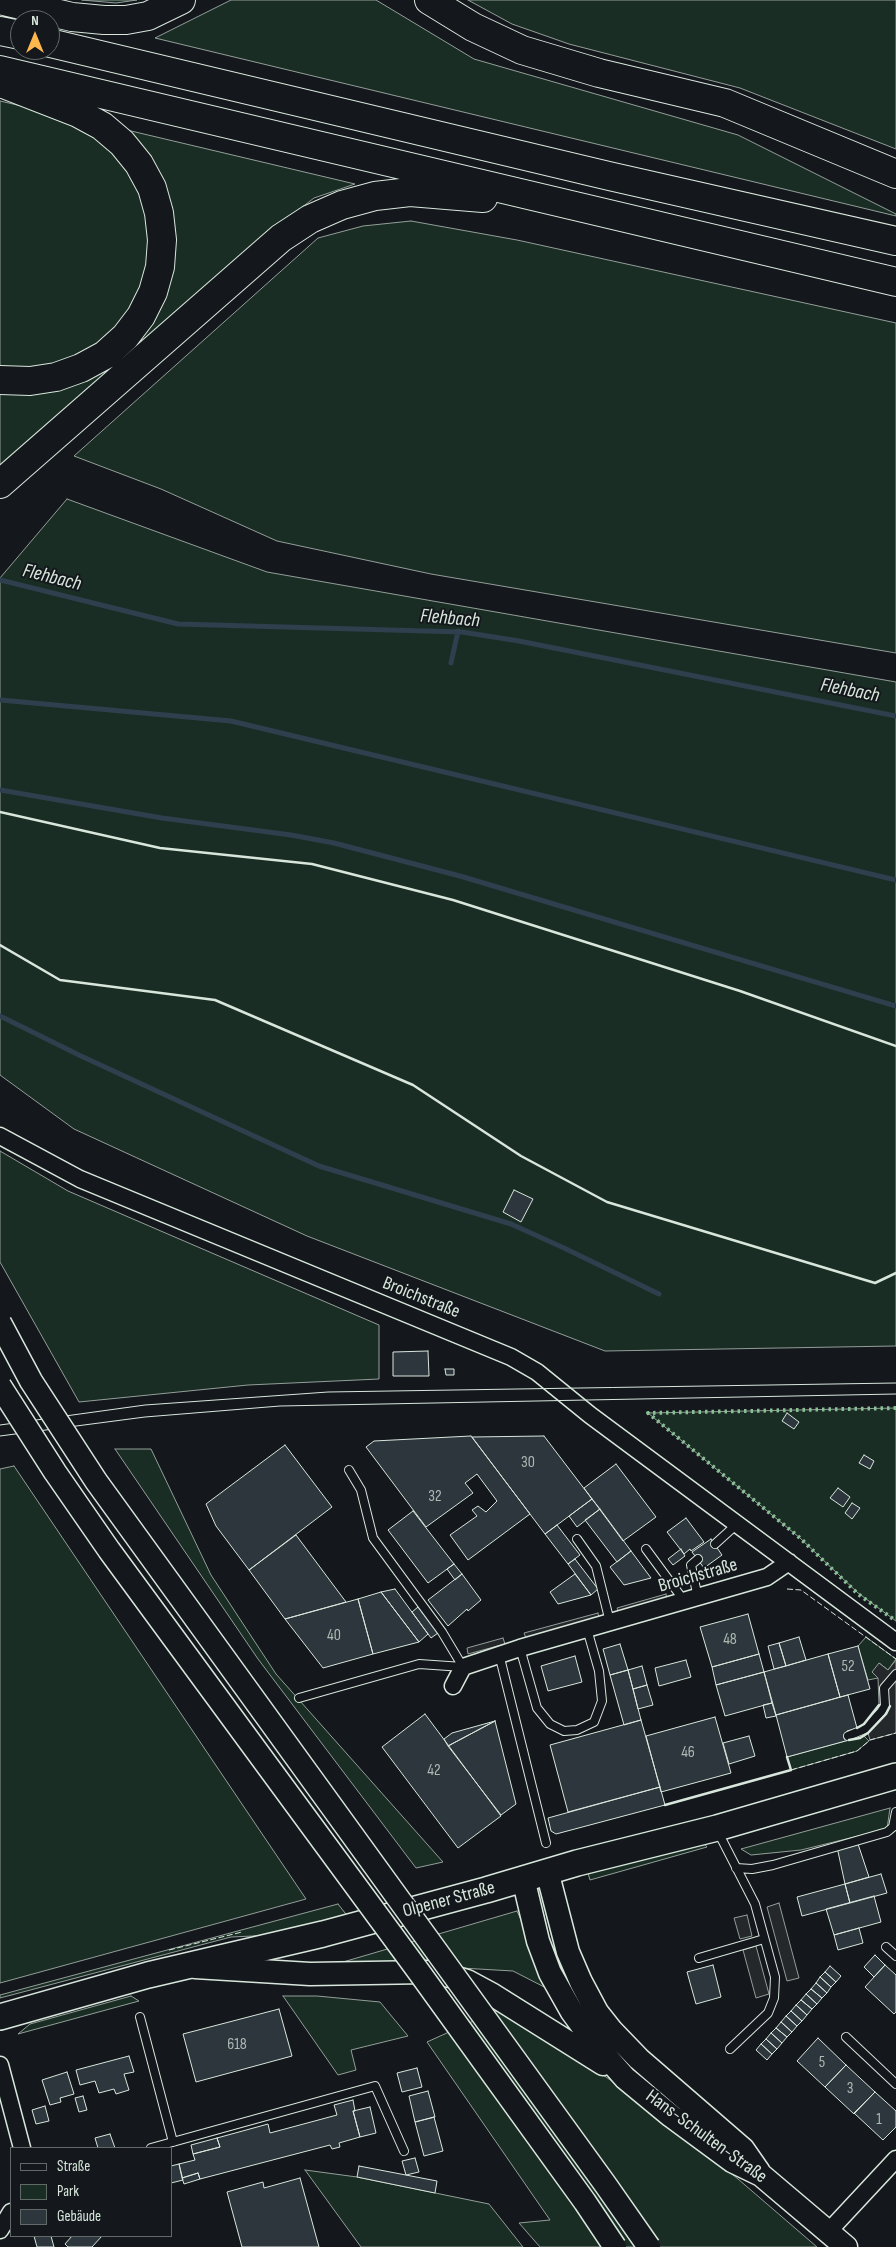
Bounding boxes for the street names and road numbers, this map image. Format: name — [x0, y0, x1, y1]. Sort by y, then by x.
street label: Broichstraße — [379, 1272, 463, 1324]
street label: Broichstraße — [656, 1554, 740, 1598]
street label: Olpener Straße — [400, 1877, 498, 1923]
street label: Hans-Schulten-Straße — [641, 2085, 771, 2189]

